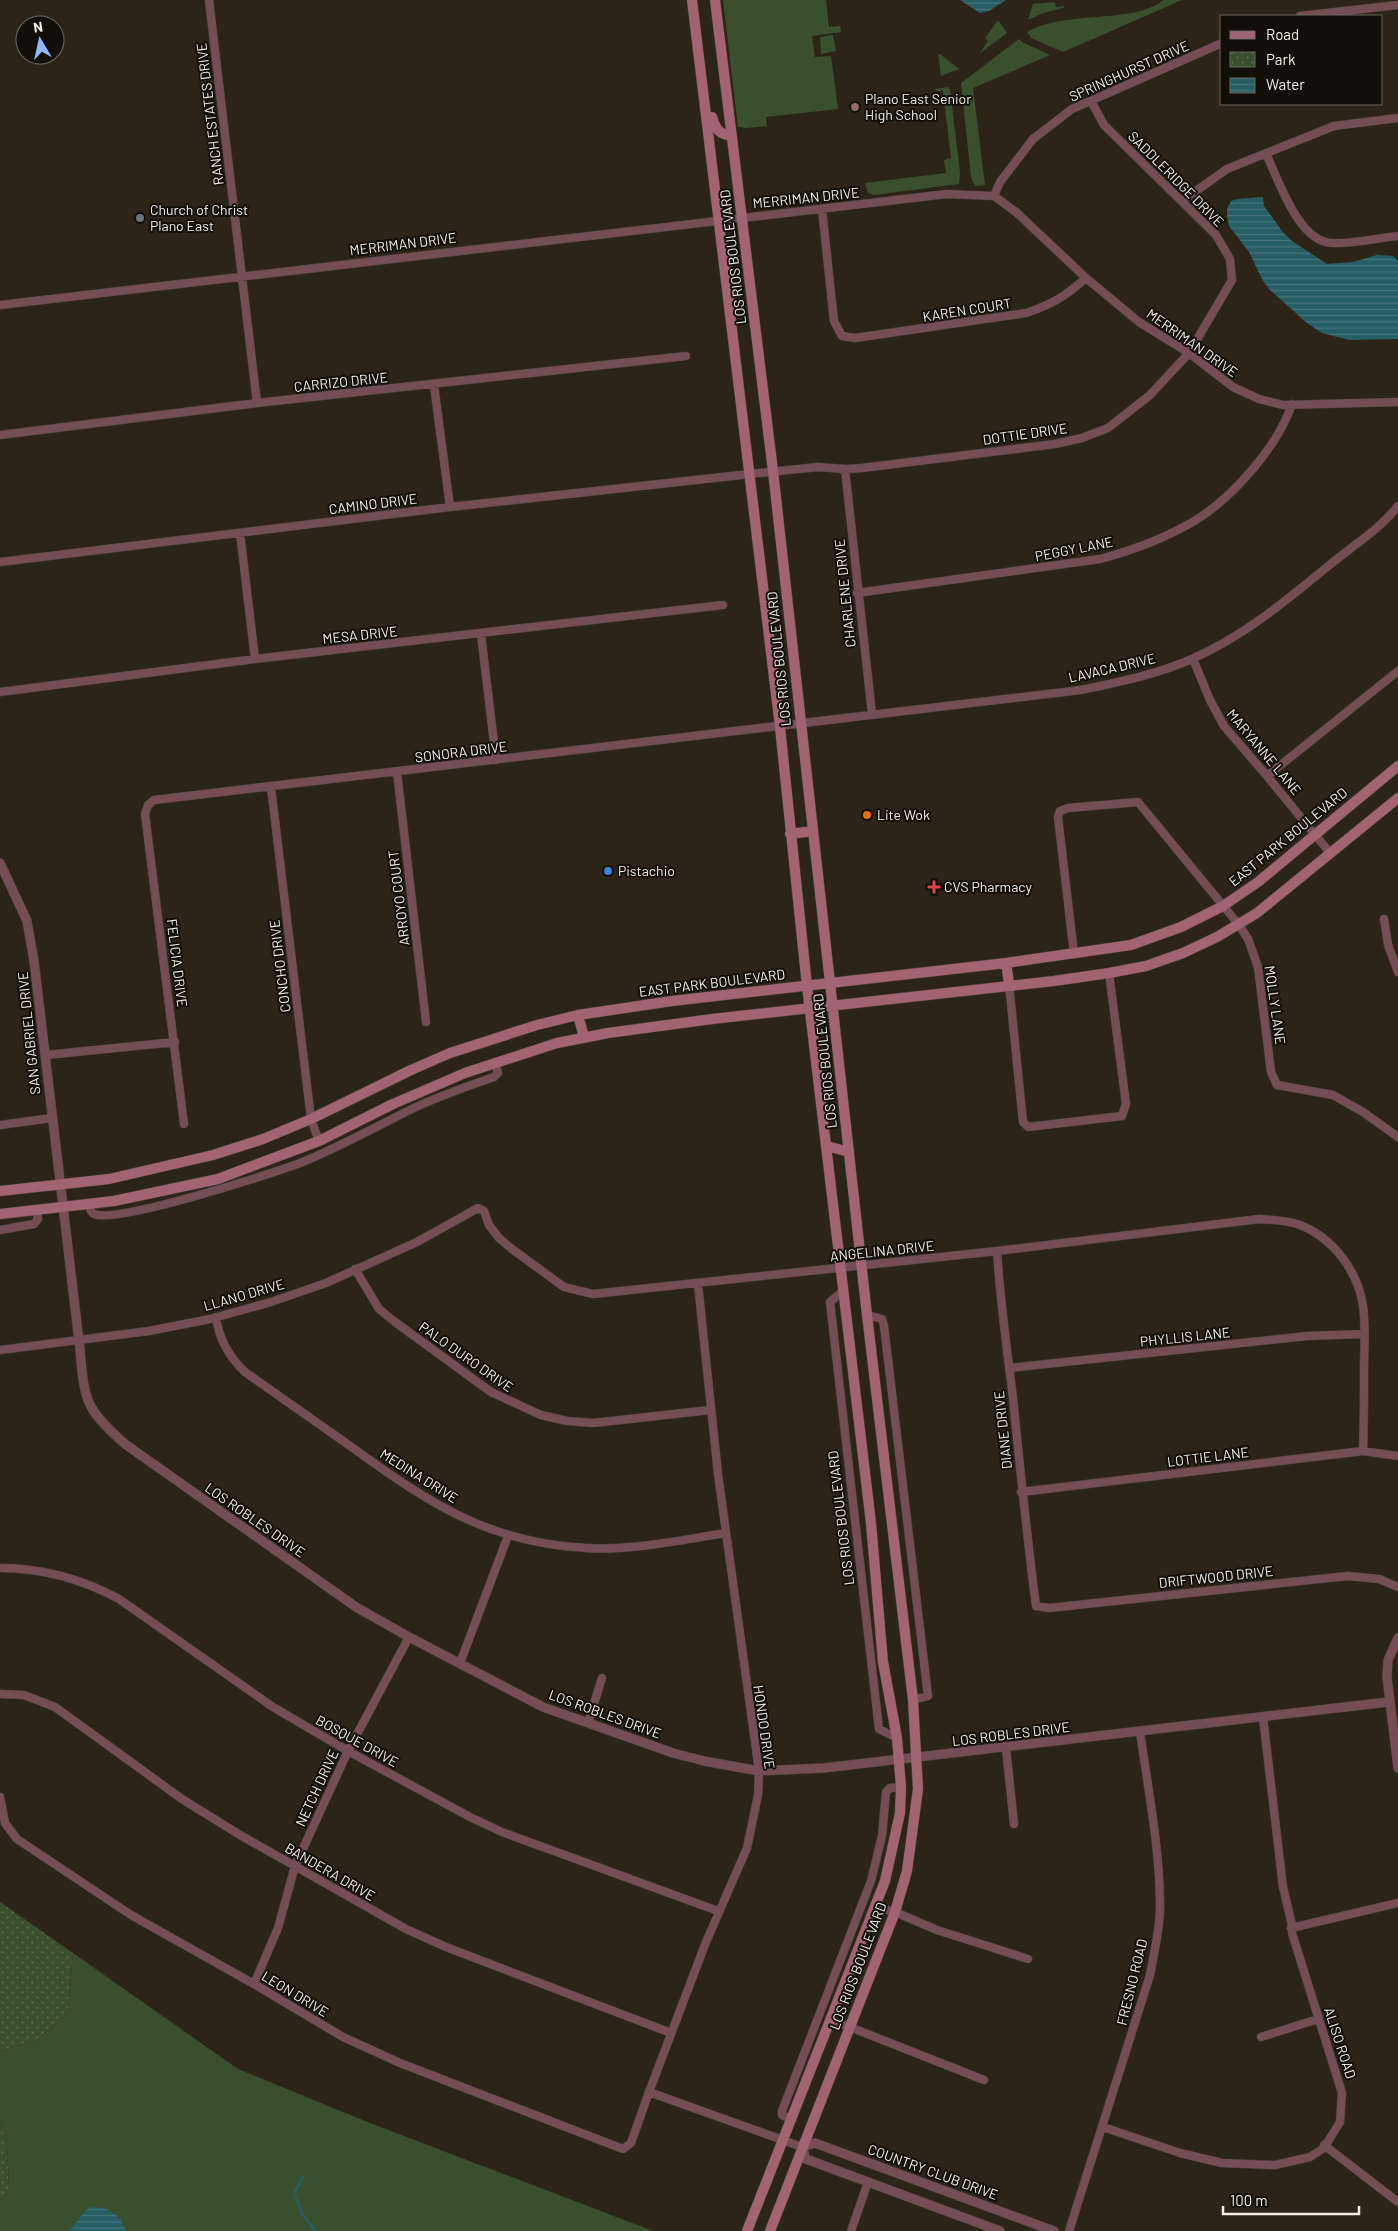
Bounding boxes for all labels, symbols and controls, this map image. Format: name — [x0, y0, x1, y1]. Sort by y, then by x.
north arrow — [15, 15, 65, 65]
legend — [1220, 15, 1383, 105]
text: N — [32, 18, 44, 36]
text: Road — [1266, 25, 1299, 43]
street label: SPRINGHURST DRIVE — [1066, 36, 1191, 105]
street label: RANCH ESTATES DRIVE — [192, 42, 227, 186]
text: Park — [1266, 50, 1296, 68]
text: Water — [1266, 75, 1305, 93]
place label: Plano East Senior High School — [865, 90, 971, 123]
marker: Plano East Senior High School — [849, 101, 861, 113]
street label: SADDLERIDGE DRIVE — [1125, 127, 1228, 230]
street label: MERRIMAN DRIVE — [752, 183, 860, 212]
street label: LOS RIOS BOULEVARD — [716, 189, 749, 325]
place label: Church of Christ Plano East — [150, 201, 248, 234]
marker: Church of Christ Plano East — [134, 212, 146, 224]
street label: MERRIMAN DRIVE — [349, 229, 457, 258]
street label: KAREN COURT — [921, 294, 1012, 325]
street label: MERRIMAN DRIVE — [1143, 305, 1241, 380]
street label: CARRIZO DRIVE — [293, 368, 389, 395]
street label: DOTTIE DRIVE — [981, 419, 1068, 448]
street label: CAMINO DRIVE — [328, 490, 418, 517]
street label: PEGGY LANE — [1033, 533, 1114, 564]
street label: CHARLENE DRIVE — [830, 538, 859, 648]
street label: LOS RIOS BOULEVARD — [763, 591, 794, 727]
street label: MESA DRIVE — [322, 622, 398, 647]
street label: LAVACA DRIVE — [1067, 649, 1157, 686]
street label: MARYANNE LANE — [1224, 705, 1305, 798]
street label: SONORA DRIVE — [414, 737, 508, 766]
street label: EAST PARK BOULEVARD — [1225, 784, 1350, 890]
place label: Lite Wok — [877, 806, 930, 823]
marker: Lite Wok — [861, 809, 873, 821]
street label: ARROYO COURT — [384, 849, 413, 947]
place label: Pistachio — [618, 862, 675, 879]
marker: Pistachio — [602, 865, 614, 877]
place label: CVS Pharmacy — [944, 878, 1033, 895]
marker: CVS Pharmacy — [928, 881, 940, 893]
street label: FELICIA DRIVE — [164, 918, 191, 1008]
street label: CONCHO DRIVE — [265, 919, 294, 1013]
street label: MOLLY LANE — [1262, 964, 1289, 1046]
street label: EAST PARK BOULEVARD — [638, 965, 786, 1000]
street label: SAN GABRIEL DRIVE — [14, 971, 43, 1095]
street label: LOS RIOS BOULEVARD — [809, 993, 840, 1129]
street label: ANGELINA DRIVE — [829, 1237, 935, 1264]
street label: LLANO DRIVE — [201, 1275, 286, 1314]
street label: PALO DURO DRIVE — [416, 1318, 517, 1395]
street label: PHYLLIS LANE — [1139, 1323, 1231, 1350]
street label: DIANE DRIVE — [990, 1390, 1015, 1470]
street label: LOTTIE LANE — [1166, 1443, 1250, 1470]
street label: MEDINA DRIVE — [377, 1445, 461, 1506]
street label: LOS RIOS BOULEVARD — [824, 1450, 857, 1586]
street label: LOS ROBLES DRIVE — [202, 1479, 309, 1561]
street label: DRIFTWOOD DRIVE — [1158, 1562, 1274, 1591]
street label: HONDO DRIVE — [750, 1684, 779, 1770]
street label: LOS ROBLES DRIVE — [547, 1685, 664, 1742]
street label: BOSQUE DRIVE — [313, 1711, 401, 1770]
street label: LOS ROBLES DRIVE — [951, 1718, 1071, 1749]
street label: NETCH DRIVE — [291, 1747, 342, 1829]
street label: BANDERA DRIVE — [282, 1839, 378, 1904]
street label: LOS RIOS BOULEVARD — [825, 1900, 890, 2032]
street label: FRESNO ROAD — [1113, 1937, 1150, 2027]
street label: LEON DRIVE — [259, 1967, 332, 2020]
street label: ALISO ROAD — [1321, 2005, 1360, 2081]
street label: COUNTRY CLUB DRIVE — [866, 2140, 1001, 2203]
scale bar — [1223, 2184, 1359, 2216]
text: 100 m — [1230, 2191, 1268, 2209]

